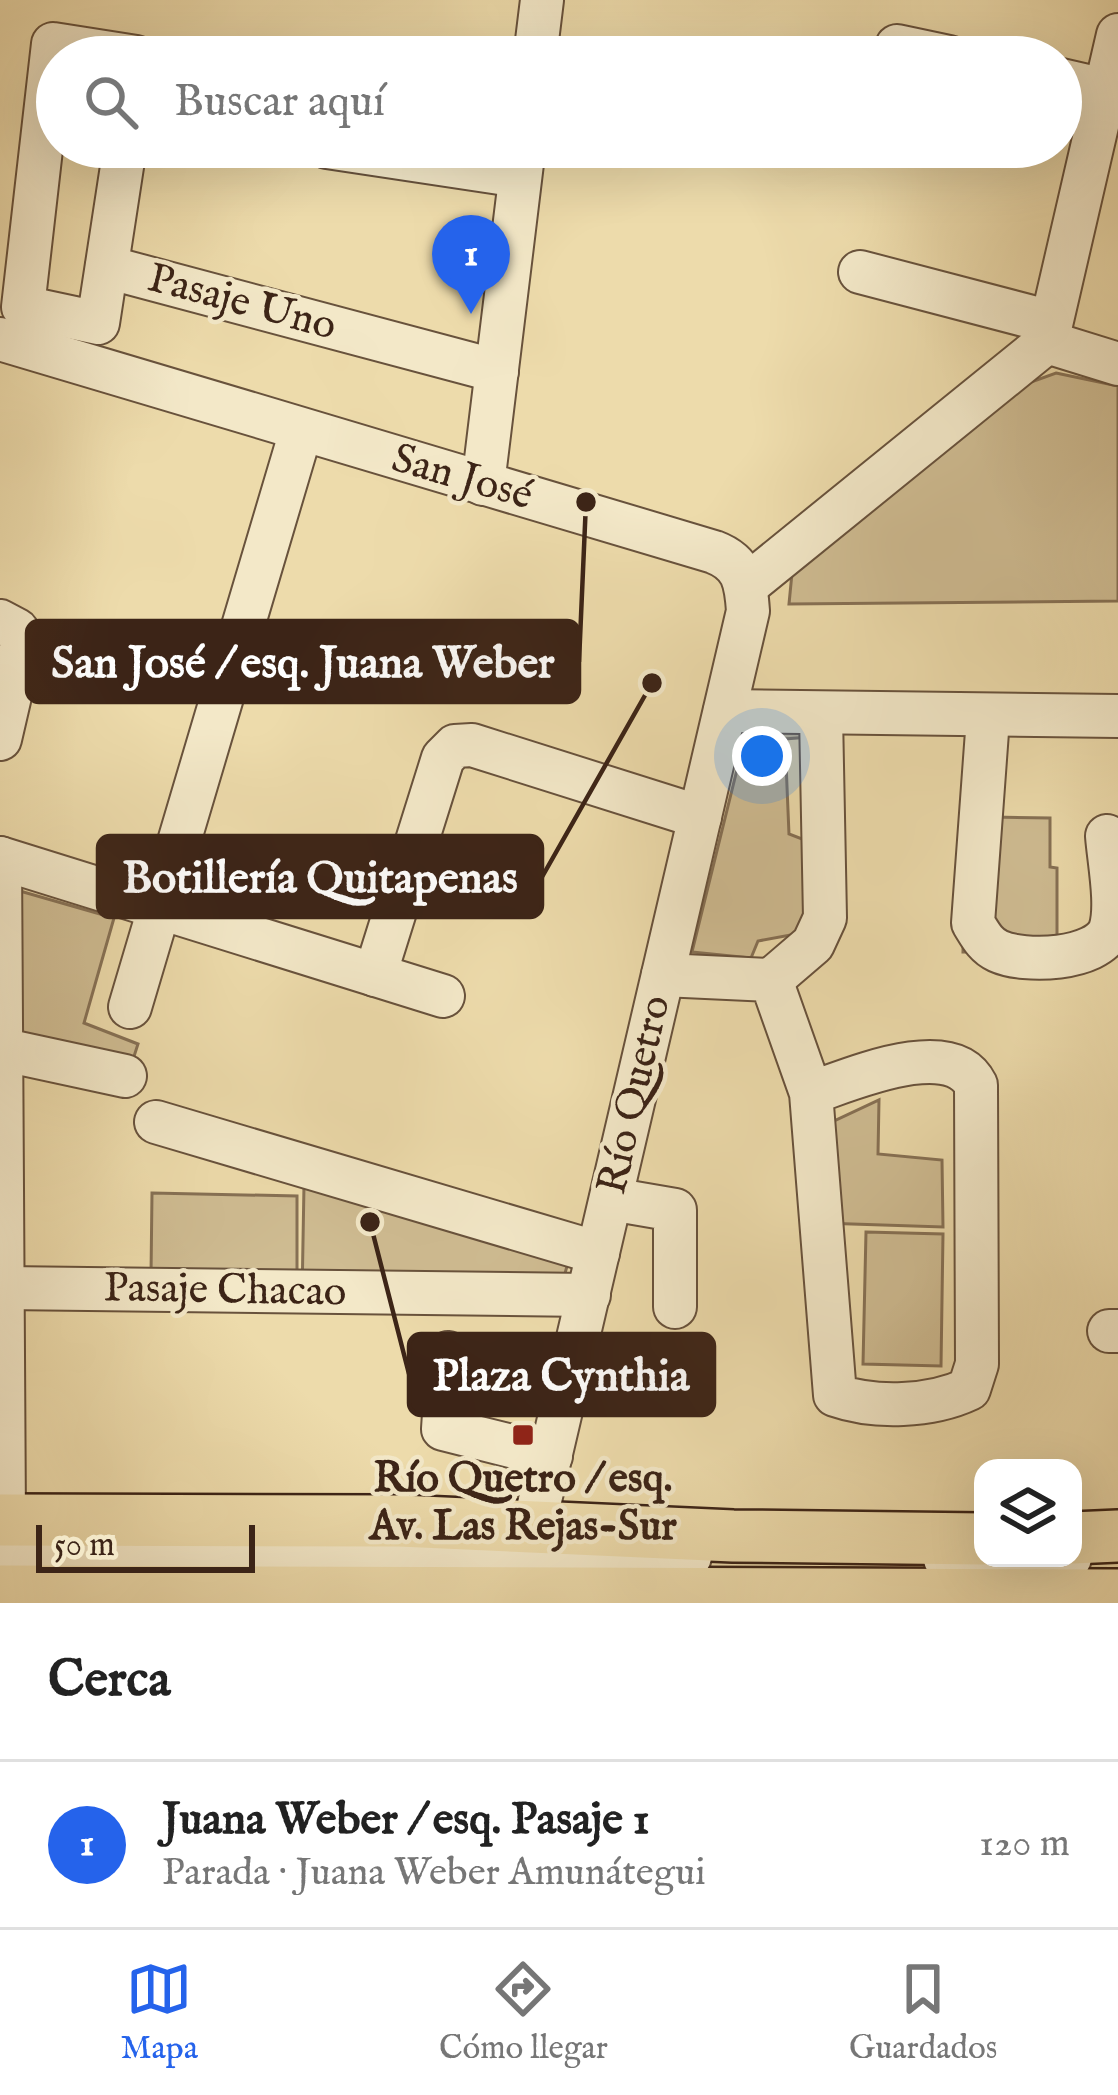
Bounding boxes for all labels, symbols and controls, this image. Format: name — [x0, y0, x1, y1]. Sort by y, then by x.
search box — [36, 36, 1082, 168]
icon: search — [78, 69, 144, 135]
text: Buscar aquí — [174, 74, 385, 131]
pin: 1 — [432, 215, 510, 314]
street label: Pasaje Uno — [142, 252, 342, 354]
street label: San José — [386, 433, 538, 523]
callout: San José / esq. Juana Weber — [27, 621, 579, 702]
text: San José / esq. Juana Weber — [51, 636, 555, 693]
your location — [732, 726, 792, 786]
callout: Botillería Quitapenas — [98, 836, 542, 917]
text: Botillería Quitapenas — [122, 851, 518, 908]
street label: Río Quetro — [586, 990, 684, 1200]
street label: Pasaje Chacao — [103, 1262, 347, 1320]
callout: Plaza Cynthia — [409, 1334, 714, 1415]
text: Plaza Cynthia — [433, 1349, 691, 1406]
marker: Río Quetro / esq. Av. Las Rejas-Sur — [510, 1422, 536, 1448]
place label: Río Quetro / esq. Av. Las Rejas-Sur — [367, 1453, 677, 1554]
map controls — [974, 1459, 1082, 1567]
button: layers — [974, 1459, 1082, 1567]
scale bar — [36, 1519, 255, 1572]
text: 50 m — [54, 1525, 115, 1567]
text: Cerca — [48, 1649, 171, 1714]
text: Juana Weber / esq. Pasaje 1 — [162, 1792, 649, 1849]
text: 1 — [80, 1820, 94, 1869]
text: 120 m — [979, 1820, 1070, 1869]
text: Parada · Juana Weber Amunátegui — [162, 1849, 706, 1898]
tab: Mapa — [120, 1956, 198, 2070]
tab: Cómo llegar — [439, 1956, 608, 2070]
tab: Guardados — [849, 1956, 997, 2070]

